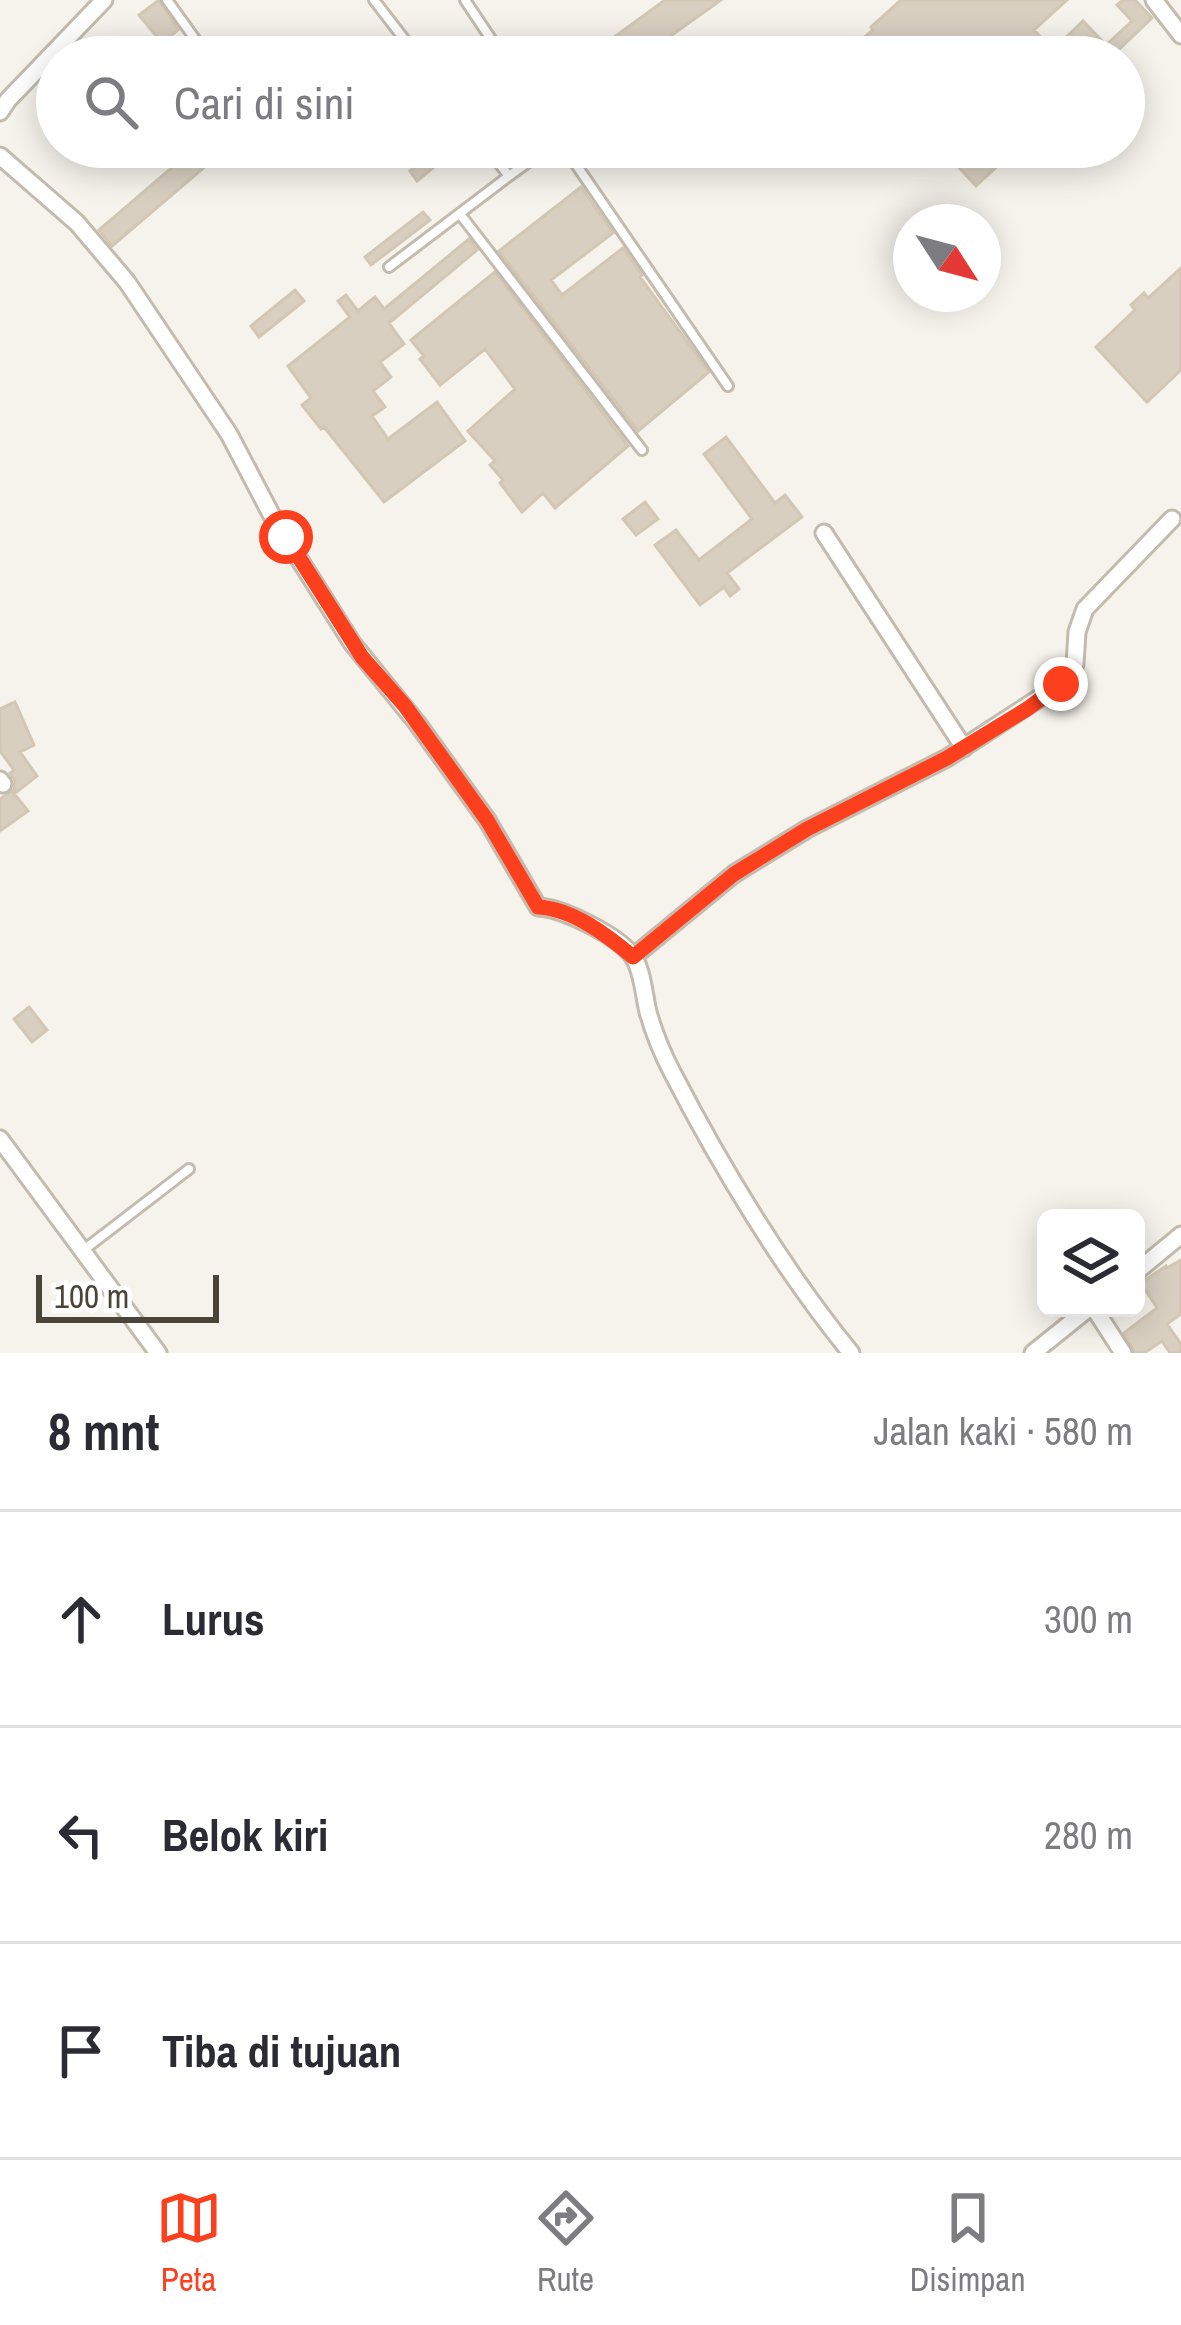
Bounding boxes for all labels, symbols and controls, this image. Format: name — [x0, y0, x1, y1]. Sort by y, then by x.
search box — [36, 36, 1145, 168]
icon: search — [78, 69, 144, 135]
text: Cari di sini — [174, 72, 355, 133]
north arrow — [893, 204, 1001, 312]
route start — [259, 510, 313, 564]
route end — [1034, 657, 1088, 711]
map controls — [1037, 1209, 1145, 1317]
button: layers — [1037, 1209, 1145, 1317]
scale bar — [36, 1269, 219, 1322]
text: 100 m — [54, 1274, 129, 1318]
text: 8 mnt — [48, 1397, 160, 1466]
text: Jalan kaki · 580 m — [873, 1405, 1133, 1457]
icon: ahead — [48, 1586, 114, 1652]
text: Lurus — [162, 1588, 265, 1649]
text: 300 m — [1044, 1593, 1133, 1645]
icon: left — [48, 1802, 114, 1868]
text: Belok kiri — [162, 1804, 328, 1865]
text: 280 m — [1044, 1809, 1133, 1861]
icon: arrive — [48, 2018, 114, 2084]
text: Tiba di tujuan — [162, 2020, 401, 2081]
tab: Peta — [156, 2185, 222, 2301]
tab: Rute — [533, 2185, 599, 2301]
tab: Disimpan — [910, 2185, 1025, 2301]

